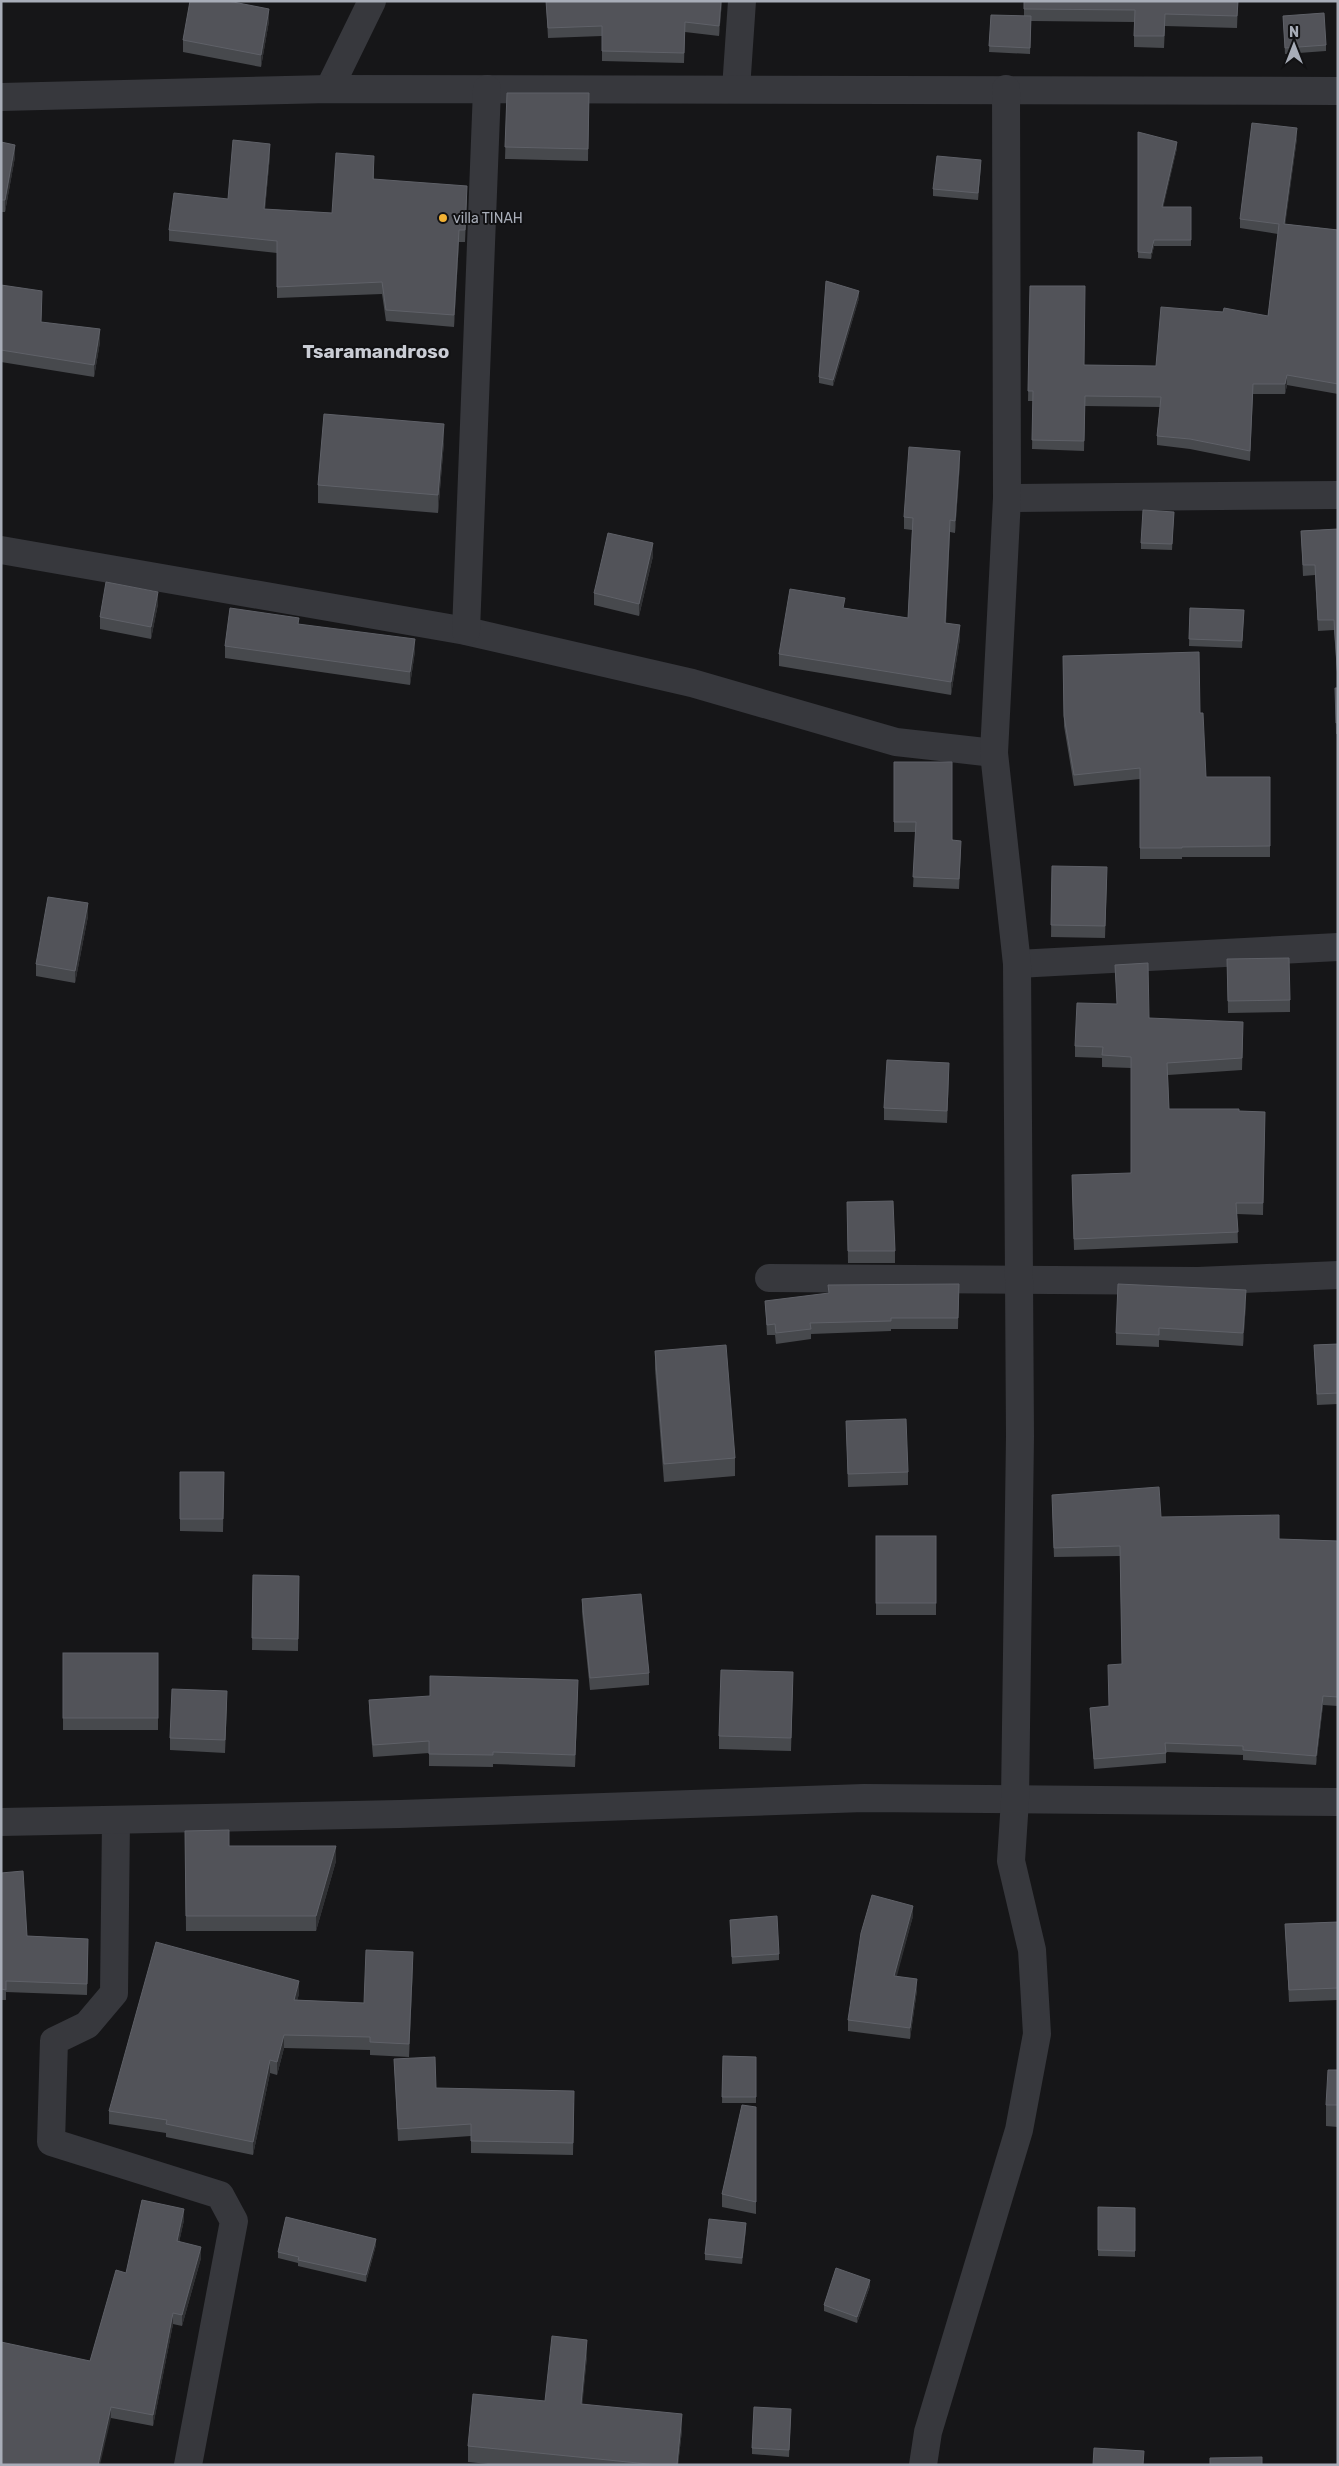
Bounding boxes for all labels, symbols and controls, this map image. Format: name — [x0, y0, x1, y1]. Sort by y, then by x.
north arrow — [1269, 20, 1319, 70]
text: N — [1289, 24, 1299, 41]
place label: villa TINAH — [453, 210, 523, 227]
marker: villa TINAH — [437, 212, 449, 224]
district label: Tsaramandroso — [303, 340, 449, 363]

